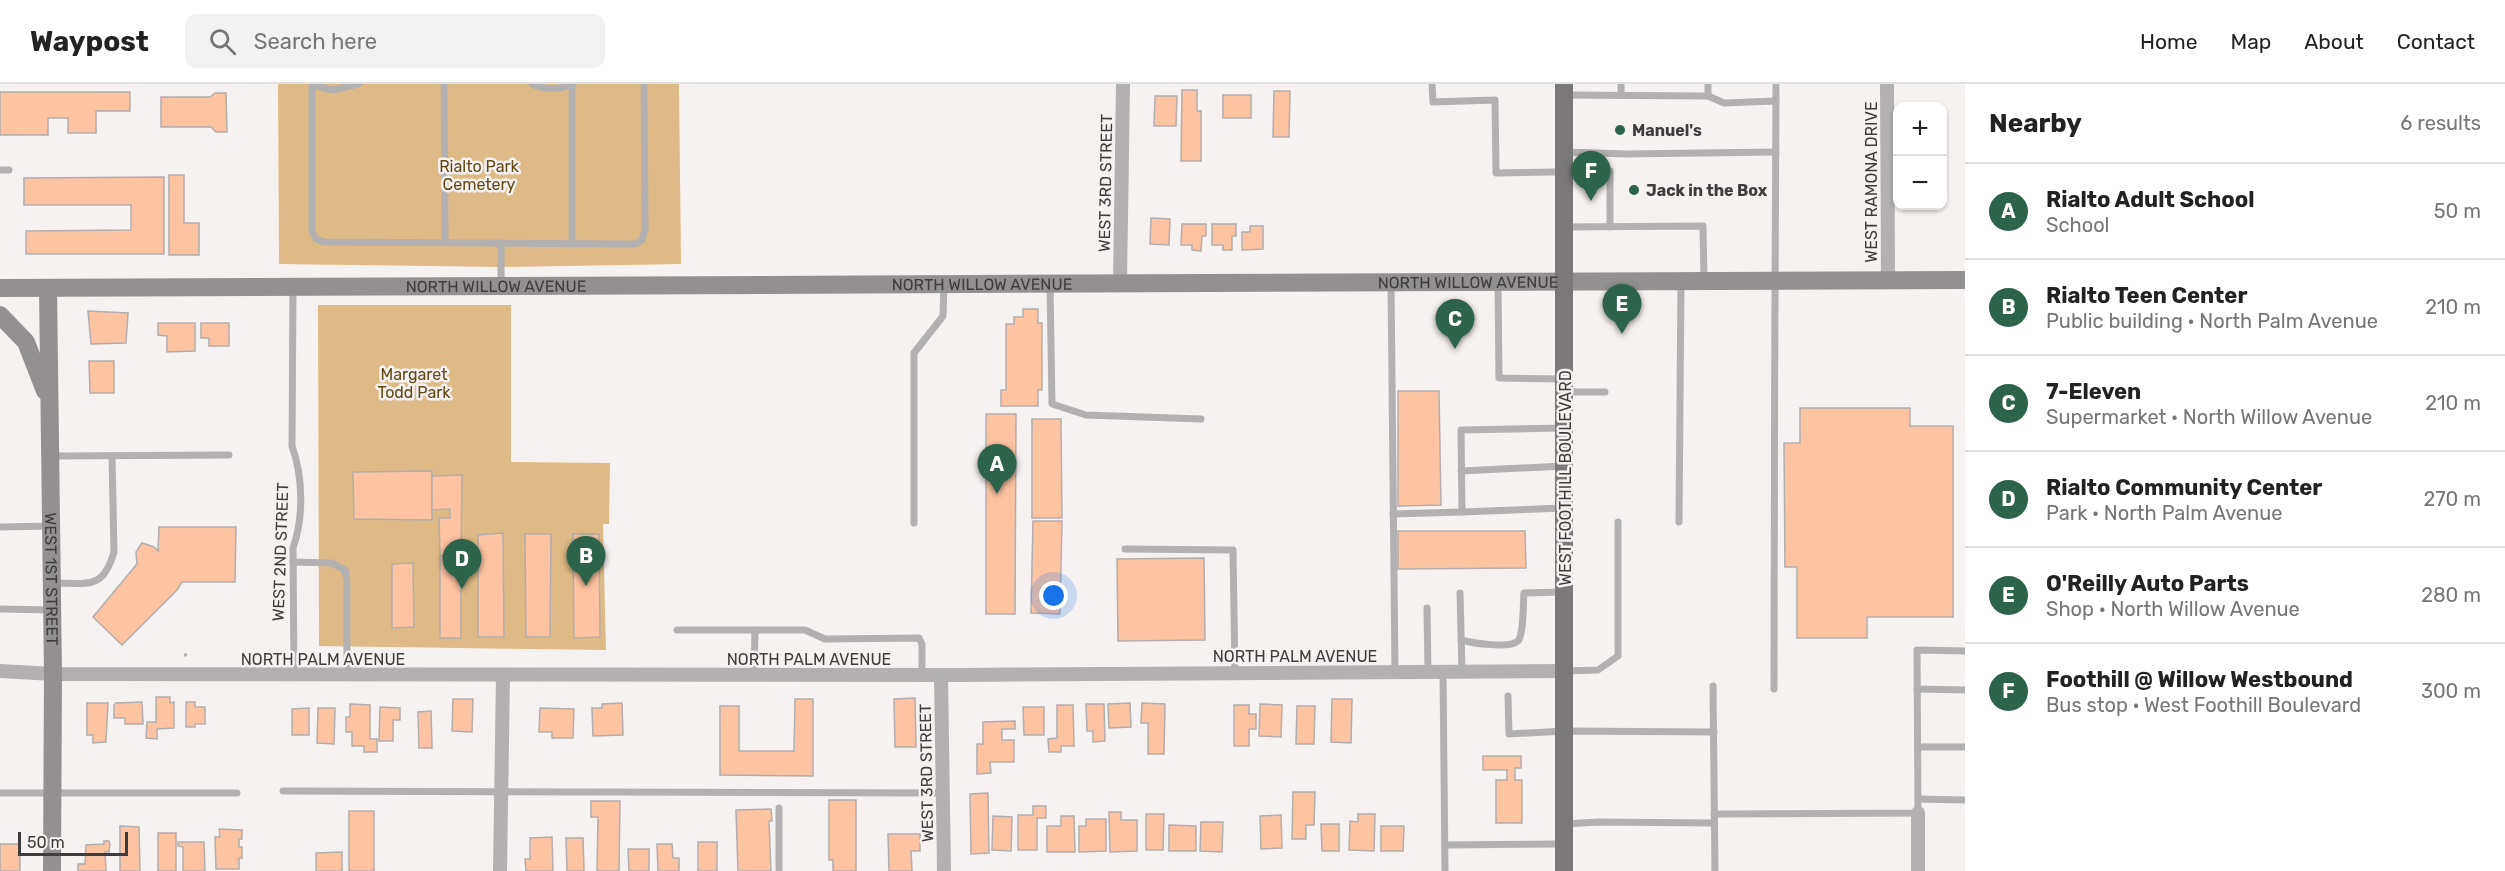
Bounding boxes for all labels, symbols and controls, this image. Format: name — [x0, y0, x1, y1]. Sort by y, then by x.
search box — [185, 14, 605, 68]
text: Waypost — [30, 25, 149, 58]
icon: search — [206, 25, 239, 58]
text: Search here — [254, 28, 377, 55]
text: Home — [2140, 29, 2197, 54]
text: Map — [2230, 29, 2271, 54]
text: About — [2304, 29, 2364, 54]
text: Contact — [2397, 29, 2475, 54]
street label: WEST RAMONA DRIVE — [1862, 101, 1881, 263]
map controls — [1893, 102, 1947, 210]
button: + — [1893, 102, 1947, 156]
text: Nearby — [1989, 108, 2082, 139]
text: 6 results — [2400, 111, 2481, 135]
street label: WEST 3RD STREET — [1095, 114, 1116, 252]
place label: Manuel's — [1632, 121, 1702, 140]
marker: Manuel's — [1613, 123, 1627, 137]
pin: F — [1572, 152, 1610, 201]
button: − — [1893, 156, 1947, 210]
park label: Rialto Park Cemetery — [439, 157, 520, 194]
place label: Jack in the Box — [1646, 181, 1768, 200]
marker: Jack in the Box — [1627, 183, 1641, 197]
text: Rialto Adult School — [2046, 186, 2255, 213]
text: A — [2001, 199, 2016, 223]
text: 50 m — [2434, 199, 2481, 223]
text: School — [2046, 213, 2109, 237]
street label: NORTH WILLOW AVENUE — [1378, 273, 1558, 292]
street label: NORTH WILLOW AVENUE — [892, 275, 1072, 294]
street label: NORTH WILLOW AVENUE — [406, 277, 586, 296]
text: Rialto Teen Center — [2046, 282, 2247, 309]
pin: E — [1602, 284, 1642, 334]
text: B — [2001, 295, 2016, 319]
text: 210 m — [2425, 295, 2481, 319]
pin: C — [1436, 300, 1474, 349]
text: Public building · North Palm Avenue — [2046, 309, 2378, 333]
park label: Margaret Todd Park — [377, 365, 451, 402]
street label: WEST FOOTHILL BOULEVARD — [1556, 370, 1575, 586]
text: 7-Eleven — [2046, 378, 2141, 405]
text: C — [2001, 391, 2016, 415]
text: 210 m — [2425, 391, 2481, 415]
text: Supermarket · North Willow Avenue — [2046, 405, 2372, 429]
pin: A — [978, 444, 1016, 494]
text: Rialto Community Center — [2046, 474, 2322, 501]
street label: WEST 2ND STREET — [269, 482, 292, 622]
text: D — [2001, 487, 2016, 511]
text: 270 m — [2424, 487, 2481, 511]
text: Park · North Palm Avenue — [2046, 501, 2282, 525]
street label: WEST 1ST STREET — [41, 512, 62, 646]
pin: B — [566, 536, 606, 586]
pin: D — [442, 540, 482, 589]
text: O'Reilly Auto Parts — [2046, 570, 2249, 597]
your location — [1039, 581, 1068, 610]
text: E — [2002, 583, 2015, 607]
text: 280 m — [2421, 583, 2481, 607]
text: Shop · North Willow Avenue — [2046, 597, 2300, 621]
street label: NORTH PALM AVENUE — [1213, 647, 1377, 666]
street label: NORTH PALM AVENUE — [241, 650, 405, 669]
street label: NORTH PALM AVENUE — [727, 650, 891, 669]
text: Foothill @ Willow Westbound — [2046, 666, 2353, 693]
text: F — [2002, 679, 2015, 703]
text: 300 m — [2421, 679, 2481, 703]
text: Bus stop · West Foothill Boulevard — [2046, 693, 2361, 717]
street label: WEST 3RD STREET — [916, 704, 937, 842]
scale bar — [18, 829, 128, 856]
text: 50 m — [27, 833, 65, 852]

